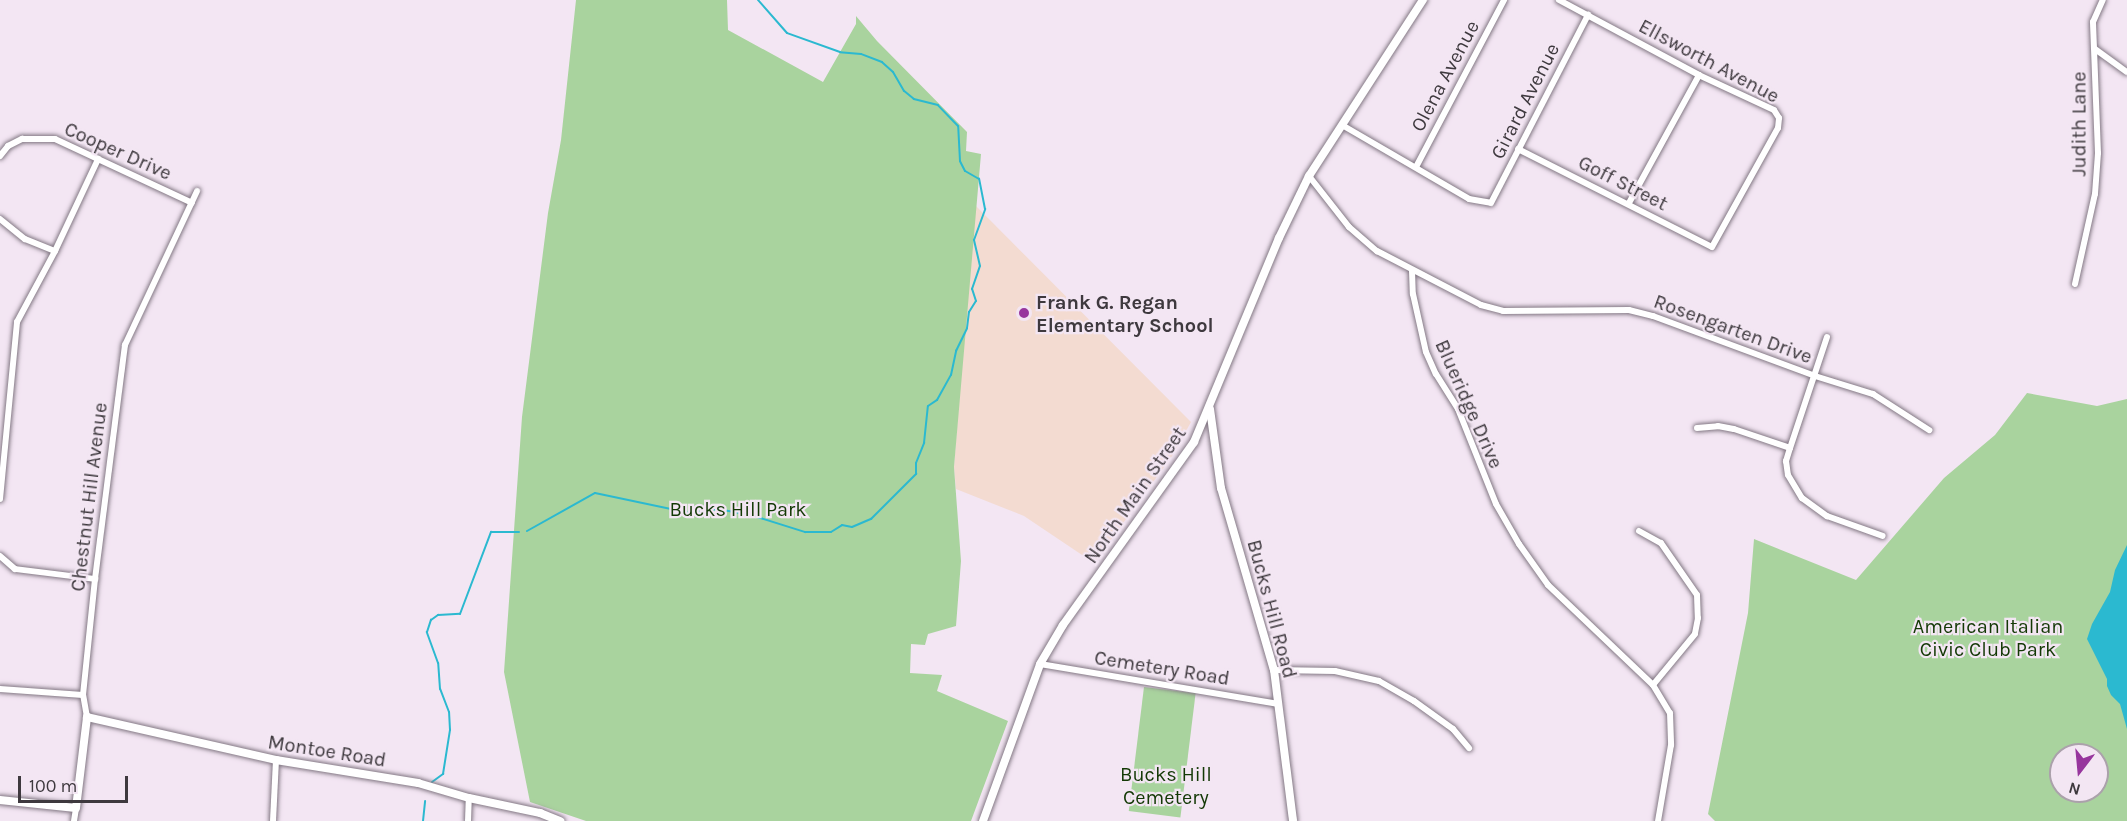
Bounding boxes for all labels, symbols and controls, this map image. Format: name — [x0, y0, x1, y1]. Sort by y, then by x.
street label: Ellsworth Avenue — [1635, 14, 1783, 108]
street label: Olena Avenue — [1406, 16, 1484, 136]
street label: Girard Avenue — [1486, 39, 1564, 163]
street label: Judith Lane — [2067, 71, 2091, 177]
street label: Cooper Drive — [61, 117, 175, 185]
street label: Goff Street — [1574, 150, 1672, 216]
street label: Rosengarten Drive — [1650, 289, 1816, 369]
place label: Frank G. Regan Elementary School — [1036, 290, 1214, 337]
marker: Frank G. Regan Elementary School — [1017, 306, 1031, 320]
street label: Blueridge Drive — [1430, 336, 1508, 472]
street label: Chestnut Hill Avenue — [66, 401, 112, 593]
street label: North Main Street — [1079, 422, 1191, 568]
park label: Bucks Hill Park — [669, 497, 807, 521]
street label: Bucks Hill Road — [1242, 537, 1302, 681]
park label: American Italian Civic Club Park — [1913, 614, 2063, 661]
street label: Cemetery Road — [1093, 645, 1231, 691]
street label: Montoe Road — [266, 730, 388, 772]
north arrow — [2049, 743, 2109, 803]
park label: Bucks Hill Cemetery — [1120, 762, 1212, 809]
scale bar — [21, 764, 130, 802]
text: 100 m — [29, 775, 77, 797]
text: N — [2066, 778, 2083, 800]

